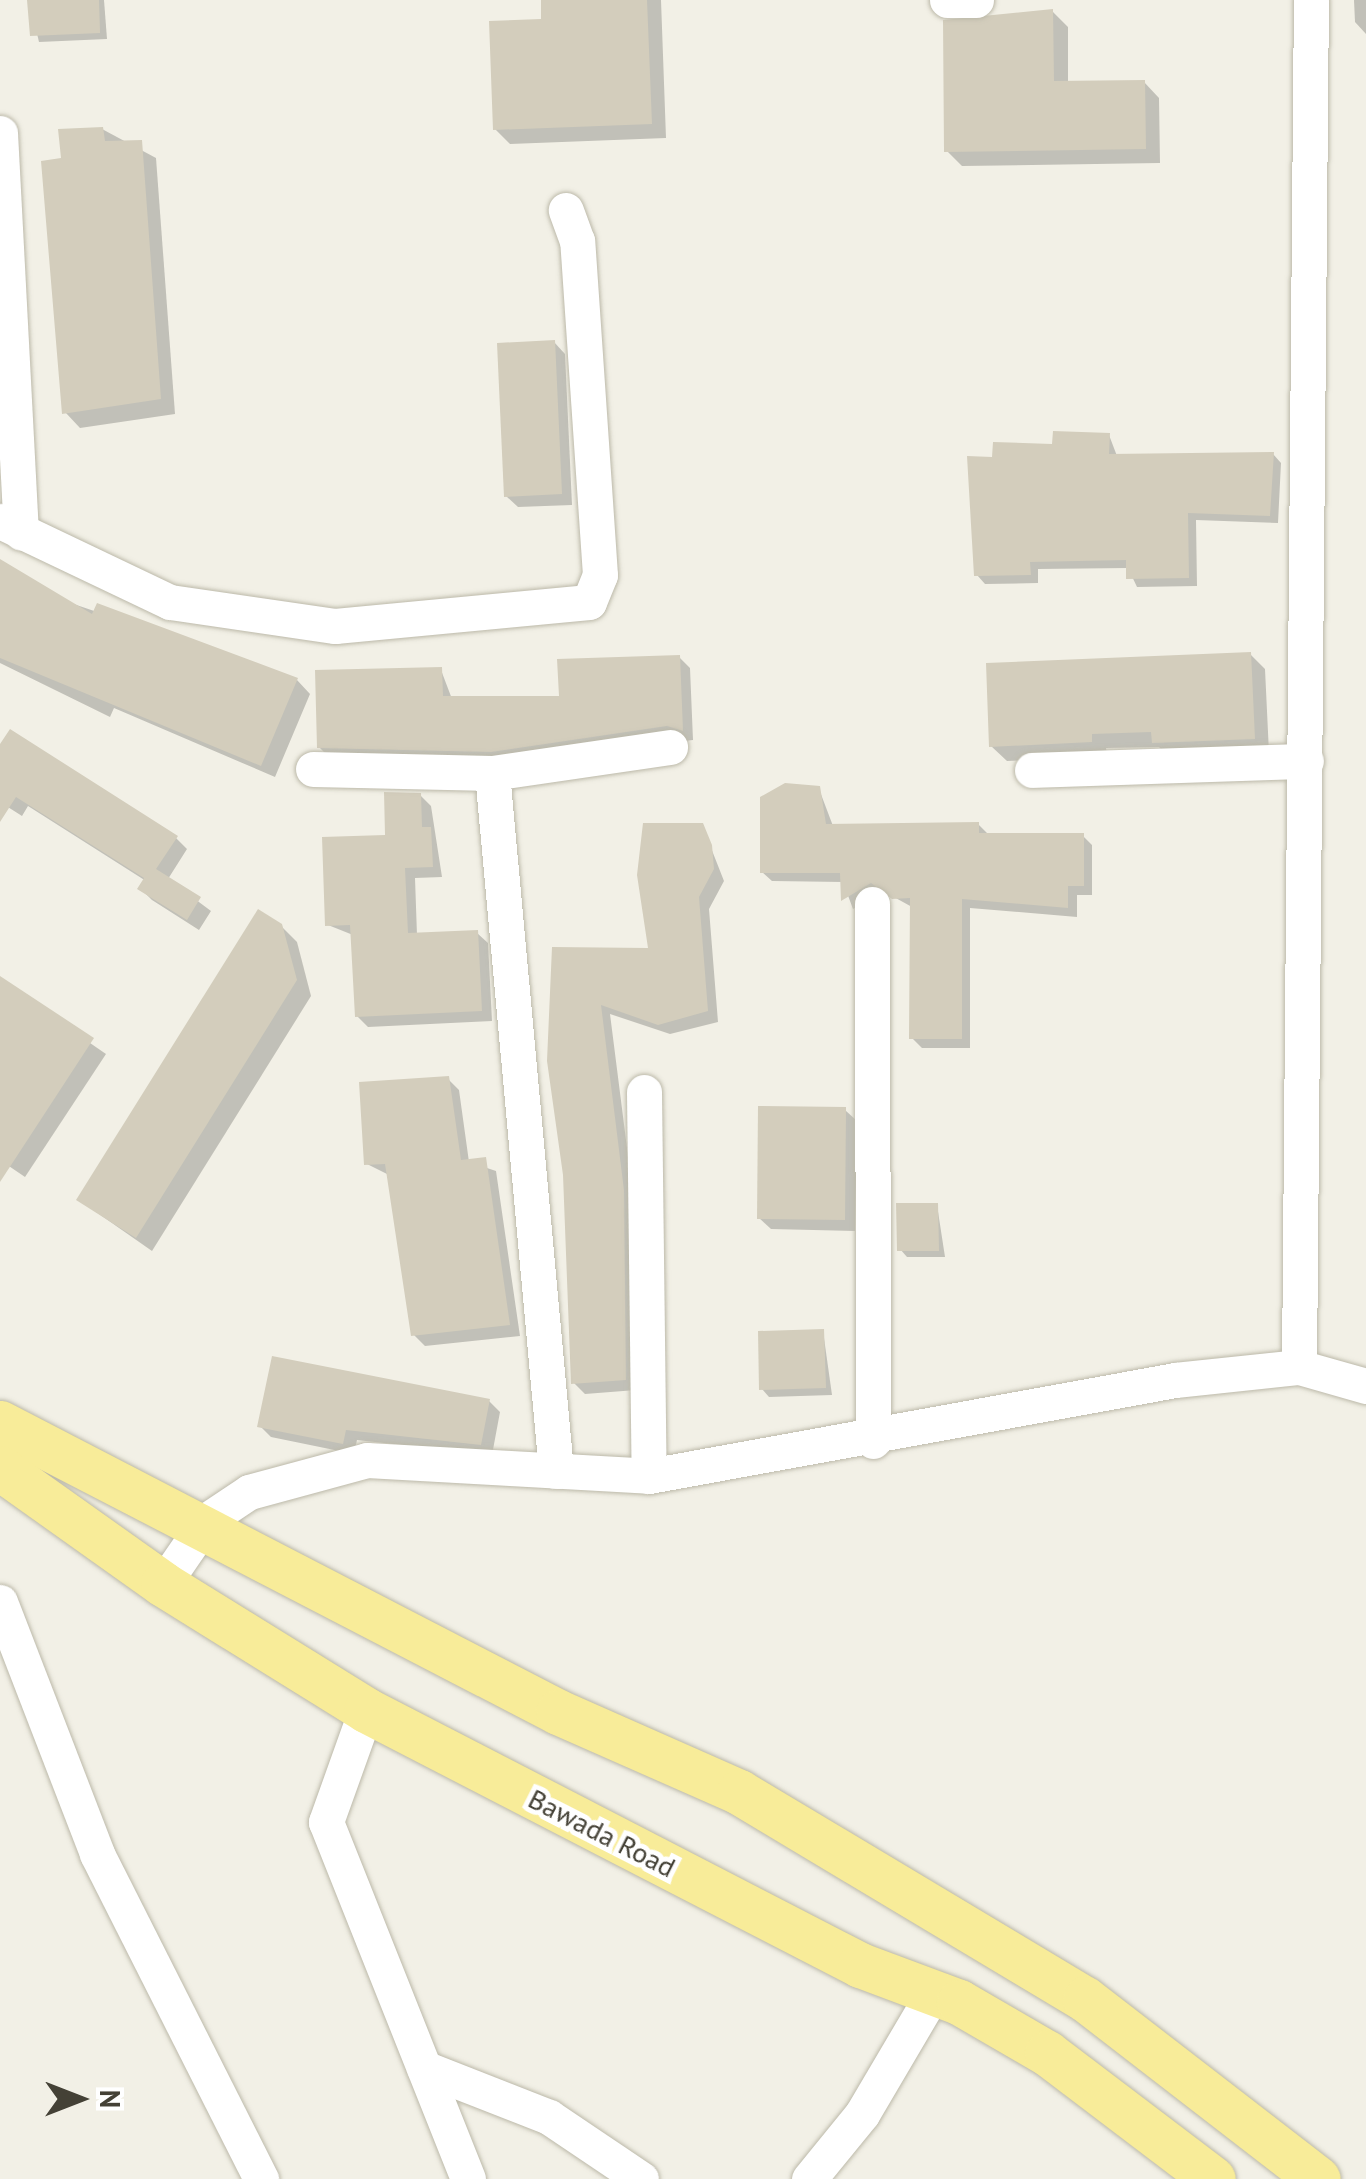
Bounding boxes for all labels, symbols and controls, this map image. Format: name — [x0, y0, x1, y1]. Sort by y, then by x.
street label: Bawada Road — [523, 1782, 681, 1884]
north arrow — [30, 2049, 130, 2149]
text: N — [92, 2090, 129, 2108]

